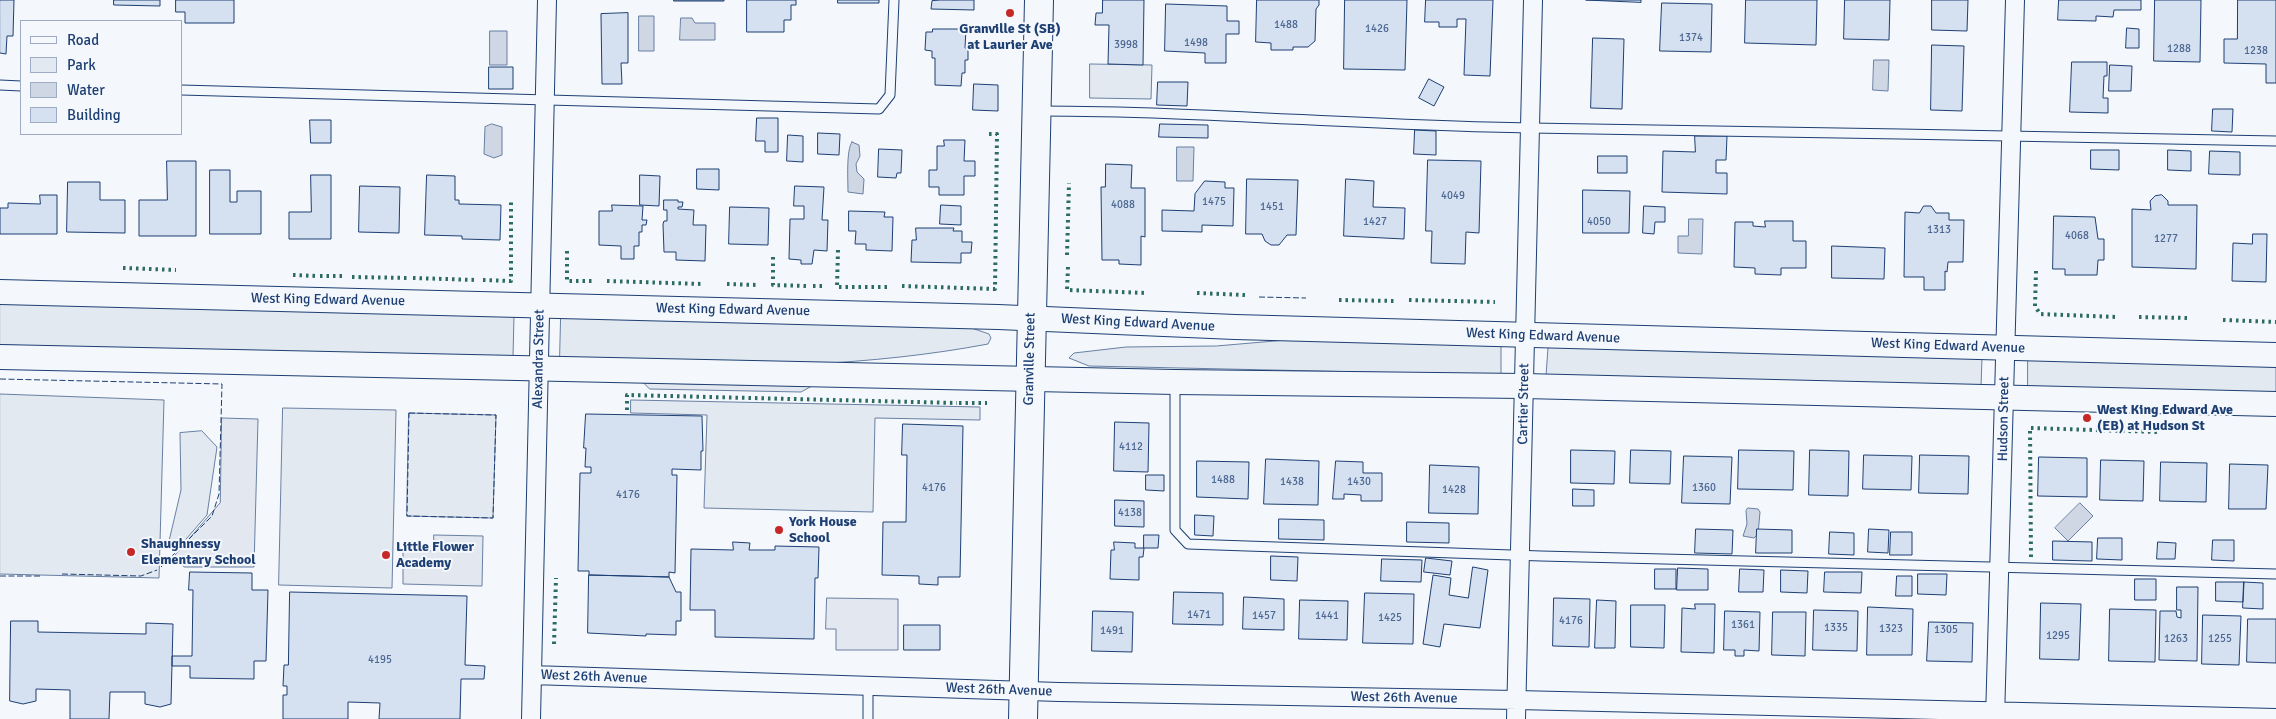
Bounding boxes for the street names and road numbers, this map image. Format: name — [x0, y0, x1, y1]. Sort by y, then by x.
street label: West King Edward Avenue — [251, 290, 405, 310]
street label: West King Edward Avenue — [656, 300, 810, 320]
street label: Alexandra Street — [530, 309, 548, 409]
street label: West King Edward Avenue — [1061, 311, 1215, 335]
street label: Granville Street — [1021, 312, 1039, 406]
street label: West King Edward Avenue — [1466, 325, 1620, 347]
street label: West King Edward Avenue — [1871, 335, 2025, 357]
street label: Cartier Street — [1515, 363, 1533, 445]
street label: Hudson Street — [1995, 376, 2013, 462]
street label: West 26th Avenue — [540, 667, 648, 687]
street label: West 26th Avenue — [945, 680, 1053, 700]
street label: West 26th Avenue — [1350, 689, 1458, 707]

